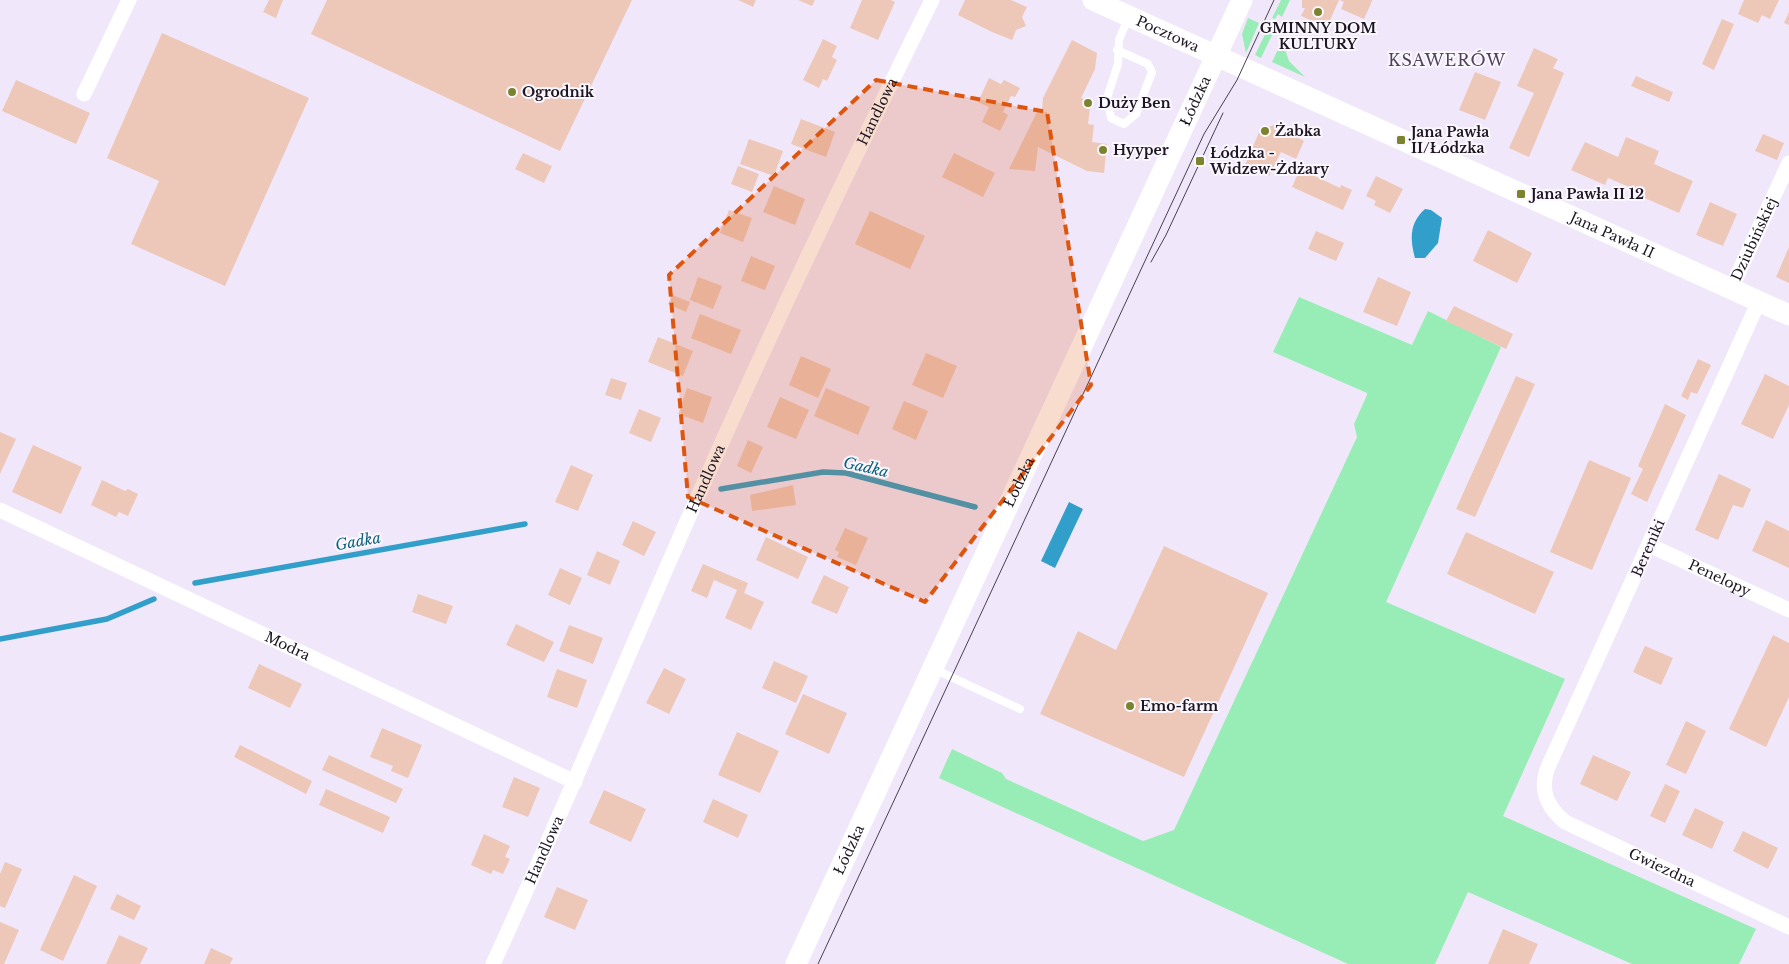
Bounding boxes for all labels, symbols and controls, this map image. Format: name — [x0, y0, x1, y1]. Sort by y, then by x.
marker: GMINNY DOM KULTURY — [1312, 6, 1324, 18]
street label: Pocztowa — [1133, 12, 1202, 56]
place label: GMINNY DOM KULTURY — [1260, 19, 1376, 53]
district label: KSAWERÓW — [1388, 50, 1506, 70]
street label: Łódzka — [1176, 73, 1215, 129]
street label: Handlowa — [853, 75, 901, 148]
place label: Ogrodnik — [522, 83, 595, 101]
marker: Ogrodnik — [506, 86, 518, 98]
place label: Duży Ben — [1098, 94, 1171, 112]
marker: Duży Ben — [1082, 97, 1094, 109]
place label: Żabka — [1275, 122, 1321, 140]
place label: Jana Pawła II/Łódzka — [1408, 123, 1489, 157]
marker: Żabka — [1259, 125, 1271, 137]
marker: Jana Pawła II/Łódzka — [1395, 134, 1407, 146]
place label: Hyyper — [1113, 141, 1169, 159]
marker: Hyyper — [1097, 144, 1109, 156]
place label: Łódzka - Widzew-Żdżary — [1209, 144, 1330, 178]
marker: Łódzka - Widzew-Żdżary — [1194, 155, 1206, 167]
place label: Jana Pawła II 12 — [1528, 185, 1644, 203]
marker: Jana Pawła II 12 — [1515, 188, 1527, 200]
street label: Dziubińskiej — [1727, 194, 1781, 284]
street label: Jana Pawła II — [1565, 207, 1658, 262]
street label: Handlowa — [683, 441, 729, 516]
water label: Gadka — [841, 453, 891, 481]
street label: Łódzka — [1000, 454, 1038, 510]
street label: Bereniki — [1627, 516, 1669, 580]
water label: Gadka — [334, 528, 382, 554]
street label: Penelopy — [1686, 556, 1754, 600]
street label: Modra — [262, 628, 313, 664]
place label: Emo-farm — [1140, 697, 1219, 715]
marker: Emo-farm — [1124, 700, 1136, 712]
street label: Handlowa — [521, 813, 567, 887]
street label: Łódzka — [830, 822, 868, 877]
street label: Gwiezdna — [1626, 844, 1698, 891]

